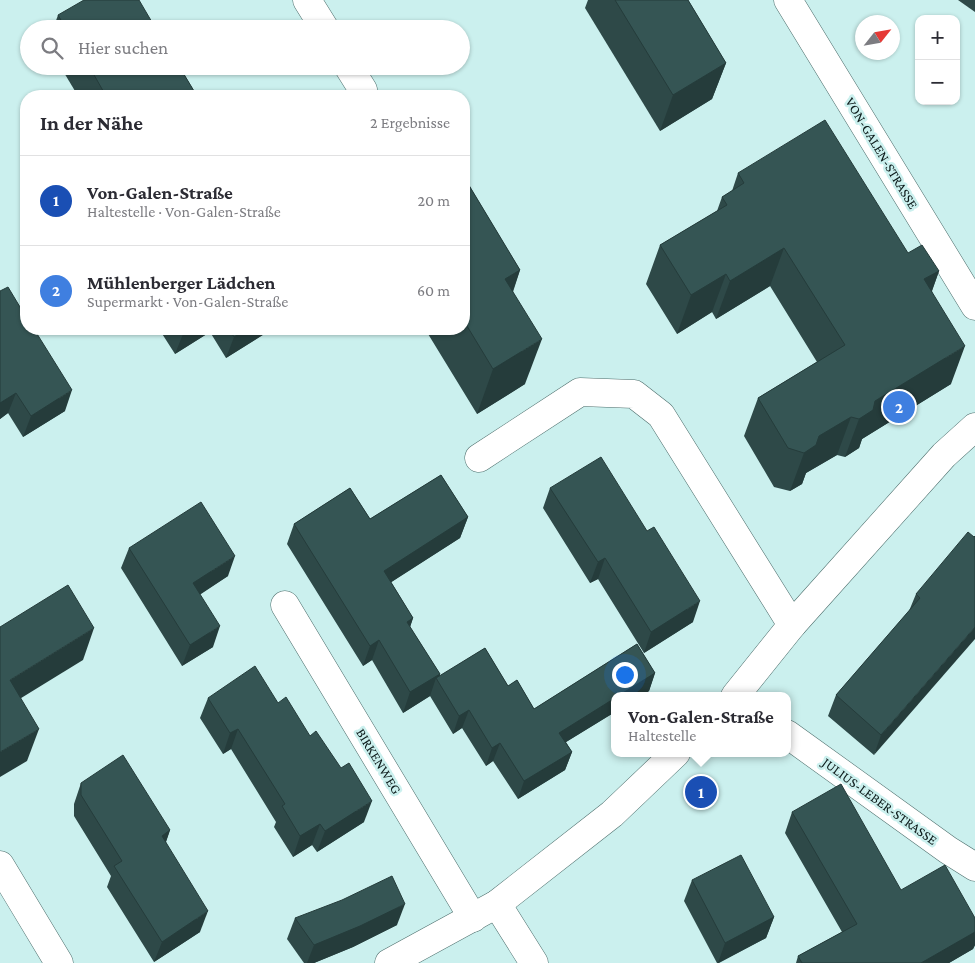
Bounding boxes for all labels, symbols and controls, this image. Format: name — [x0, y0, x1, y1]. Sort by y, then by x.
north arrow — [855, 15, 900, 60]
map controls — [915, 15, 960, 105]
button: + — [915, 15, 960, 60]
search box — [20, 20, 470, 75]
icon: search — [38, 34, 66, 62]
text: Hier suchen — [78, 37, 168, 58]
button: − — [915, 60, 960, 105]
street label: VON-GALEN-STRASSE — [842, 94, 922, 212]
text: In der Nähe — [40, 111, 143, 135]
text: 2 Ergebnisse — [370, 114, 450, 131]
text: Von-Galen-Straße — [87, 182, 233, 203]
text: 1 — [53, 192, 59, 209]
text: 20 m — [417, 192, 450, 209]
text: Haltestelle · Von-Galen-Straße — [87, 203, 281, 220]
text: Mühlenberger Lädchen — [87, 272, 275, 293]
text: 2 — [52, 282, 60, 299]
text: 60 m — [417, 282, 450, 299]
text: Supermarkt · Von-Galen-Straße — [87, 293, 288, 310]
pin: 2 — [883, 388, 915, 426]
your location — [612, 662, 638, 688]
popup — [611, 692, 791, 757]
text: Von-Galen-Straße — [628, 706, 774, 727]
street label: BIRKENWEG — [353, 725, 405, 797]
text: Haltestelle — [628, 727, 696, 744]
street label: JULIUS-LEBER-STRASSE — [818, 753, 941, 848]
pin: 1 — [685, 773, 717, 811]

